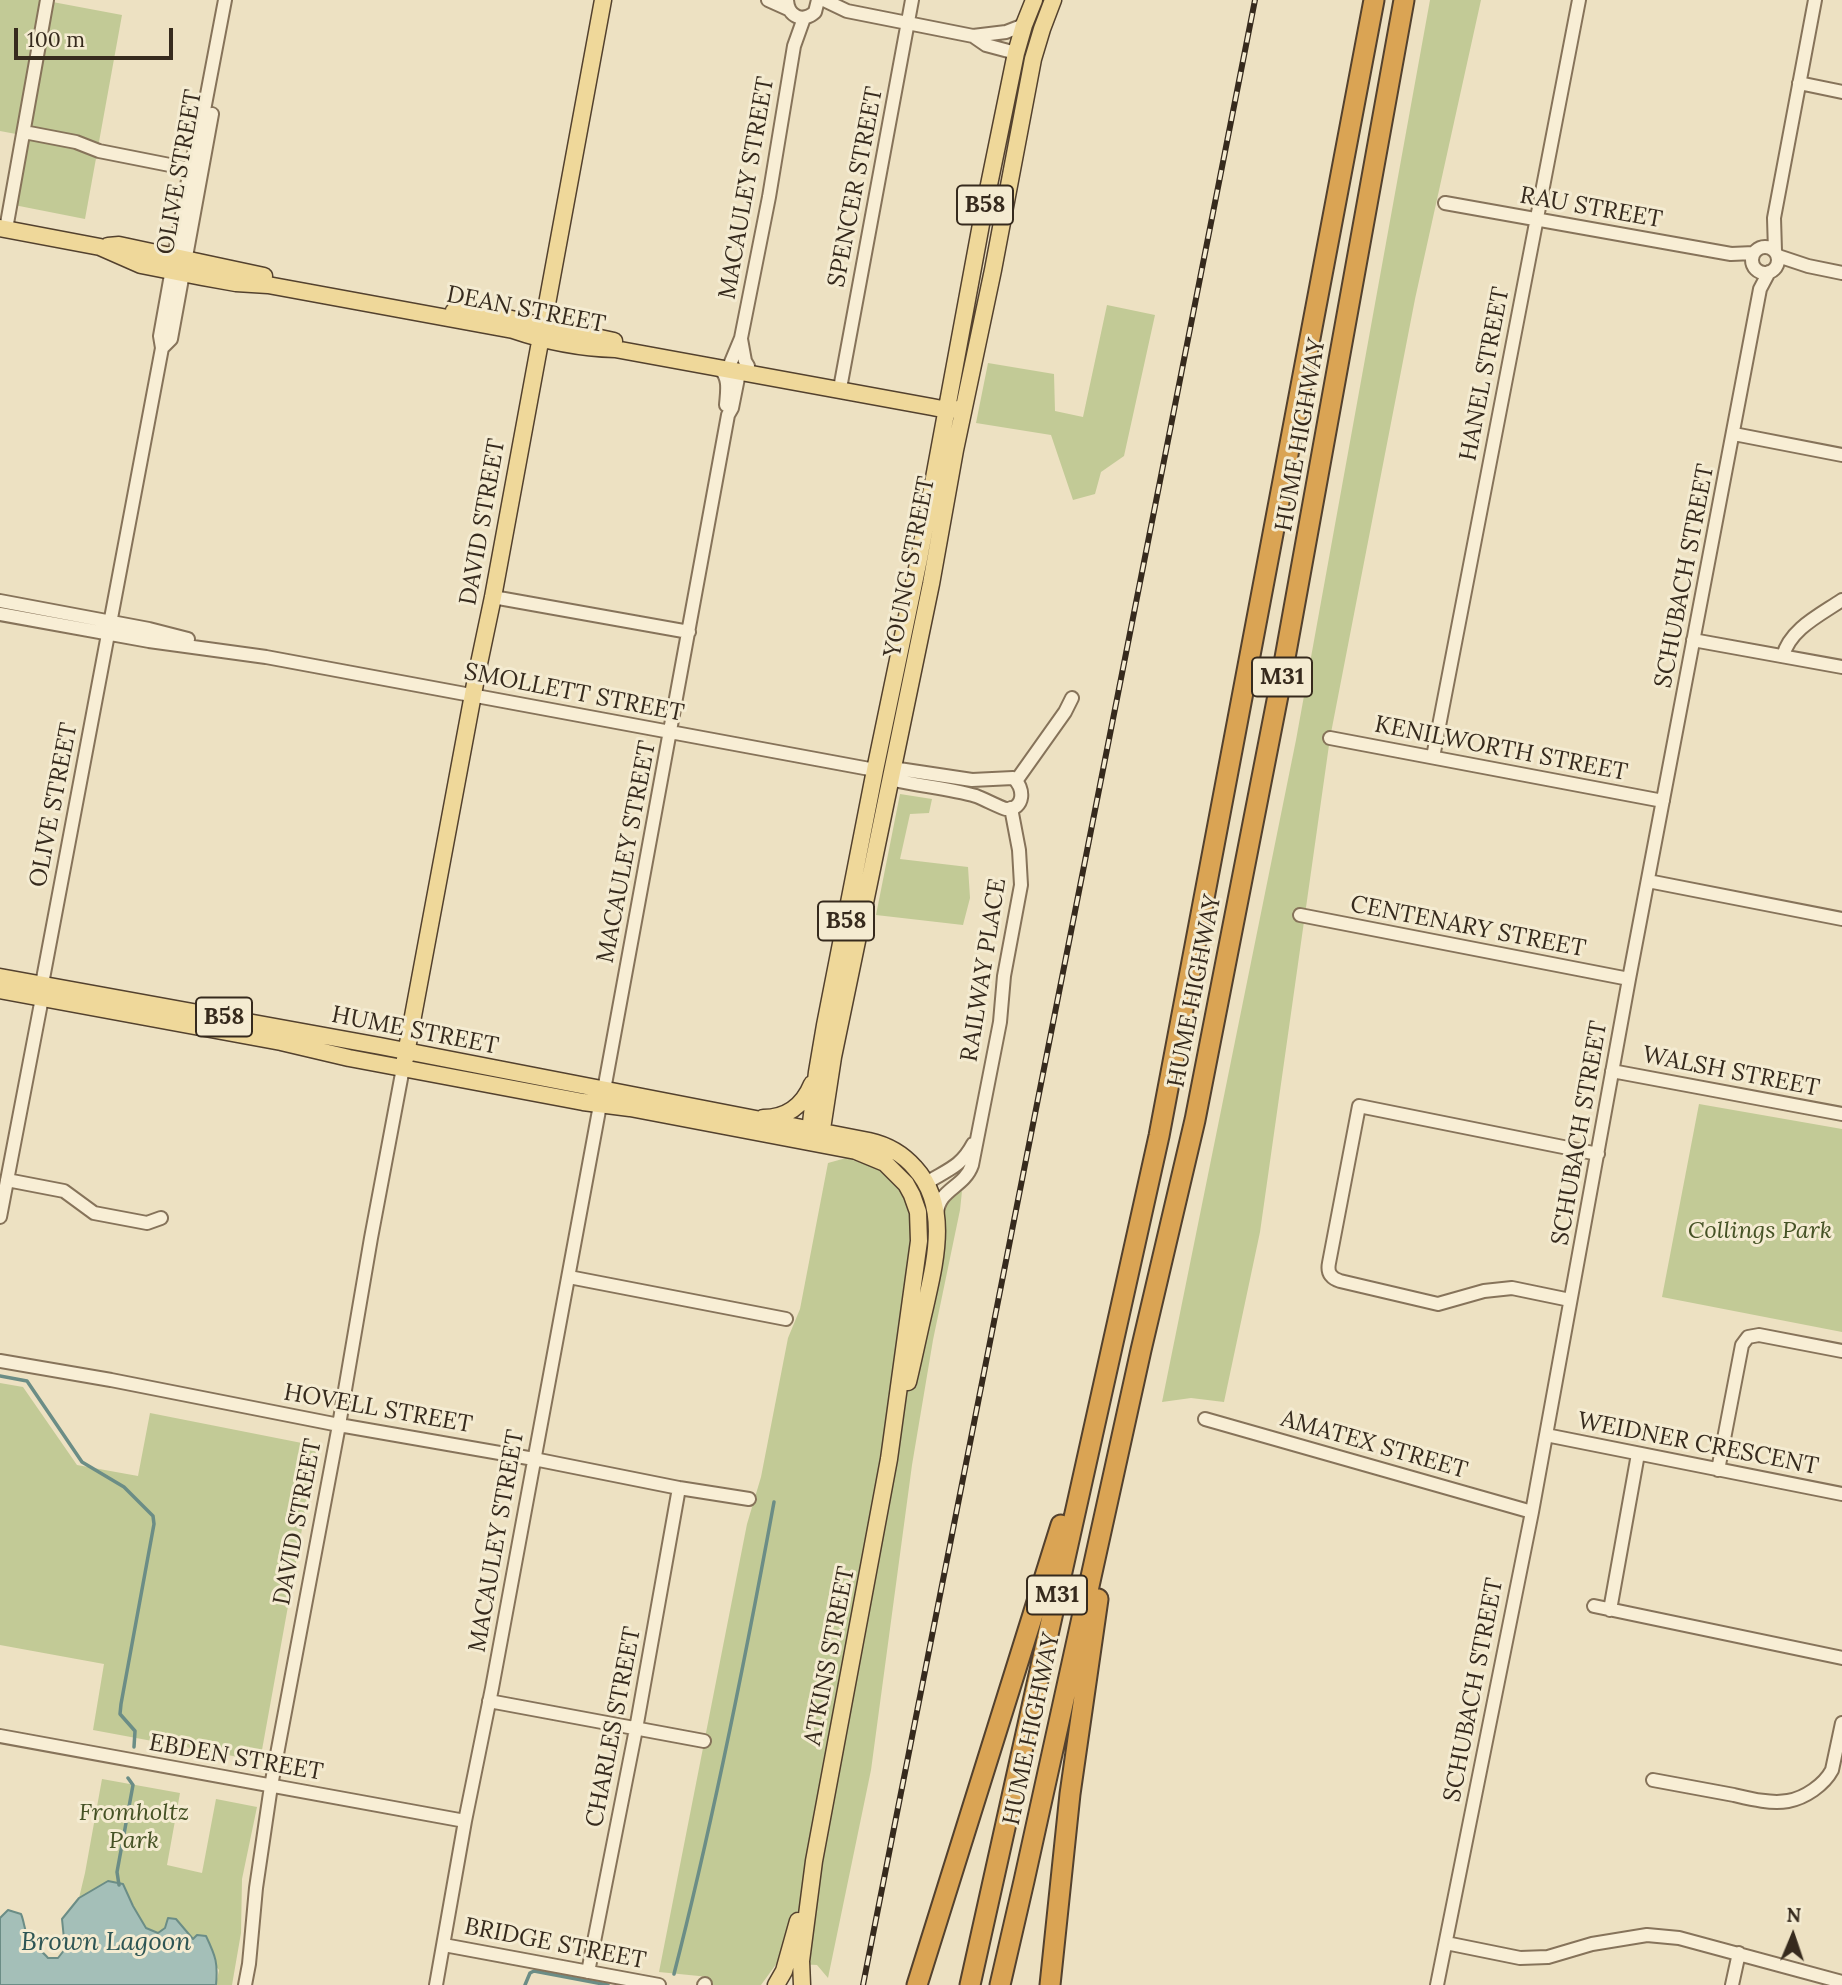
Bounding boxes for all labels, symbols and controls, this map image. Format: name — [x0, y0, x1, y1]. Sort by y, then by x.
scale bar — [18, 14, 177, 58]
text: 100 m — [27, 26, 85, 53]
street label: MACAULEY STREET — [713, 74, 781, 302]
street label: SPENCER STREET — [822, 84, 890, 290]
street label: OLIVE STREET — [151, 87, 209, 257]
street label: RAU STREET — [1517, 181, 1665, 235]
road number: B58 — [957, 186, 1013, 224]
street label: DEAN STREET — [444, 280, 608, 340]
street label: HANEL STREET — [1454, 285, 1516, 463]
street label: HUME HIGHWAY — [1270, 336, 1332, 534]
street label: DAVID STREET — [454, 436, 512, 608]
street label: SCHUBACH STREET — [1649, 462, 1721, 690]
street label: YOUNG STREET — [878, 474, 942, 660]
road number: M31 — [1252, 657, 1312, 696]
street label: SMOLLETT STREET — [462, 658, 686, 728]
street label: KENILWORTH STREET — [1372, 710, 1630, 788]
street label: OLIVE STREET — [24, 720, 84, 890]
street label: MACAULEY STREET — [591, 738, 663, 966]
street label: RAILWAY PLACE — [955, 876, 1013, 1064]
street label: CENTENARY STREET — [1348, 890, 1588, 964]
street label: HUME HIGHWAY — [1162, 892, 1228, 1090]
road number: B58 — [818, 902, 874, 940]
road number: B58 — [196, 998, 252, 1036]
street label: HUME STREET — [329, 1001, 501, 1061]
street label: SCHUBACH STREET — [1546, 1019, 1614, 1247]
street label: WALSH STREET — [1640, 1041, 1822, 1103]
park label: Collings Park — [1688, 1217, 1832, 1245]
street label: HOVELL STREET — [281, 1378, 475, 1440]
street label: AMATEX STREET — [1277, 1405, 1471, 1485]
street label: WEIDNER CRESCENT — [1575, 1407, 1821, 1481]
street label: MACAULEY STREET — [463, 1427, 531, 1655]
street label: DAVID STREET — [268, 1436, 328, 1608]
street label: ATKINS STREET — [799, 1564, 861, 1748]
road number: M31 — [1027, 1576, 1087, 1614]
street label: SCHUBACH STREET — [1438, 1576, 1510, 1804]
street label: CHARLES STREET — [580, 1624, 648, 1830]
street label: HUME HIGHWAY — [998, 1630, 1066, 1828]
street label: EBDEN STREET — [147, 1729, 325, 1787]
park label: Fromholtz Park — [79, 1799, 189, 1855]
north arrow — [1758, 1901, 1828, 1971]
text: N — [1786, 1903, 1801, 1927]
street label: BRIDGE STREET — [462, 1912, 648, 1976]
water label: Brown Lagoon — [21, 1927, 191, 1959]

